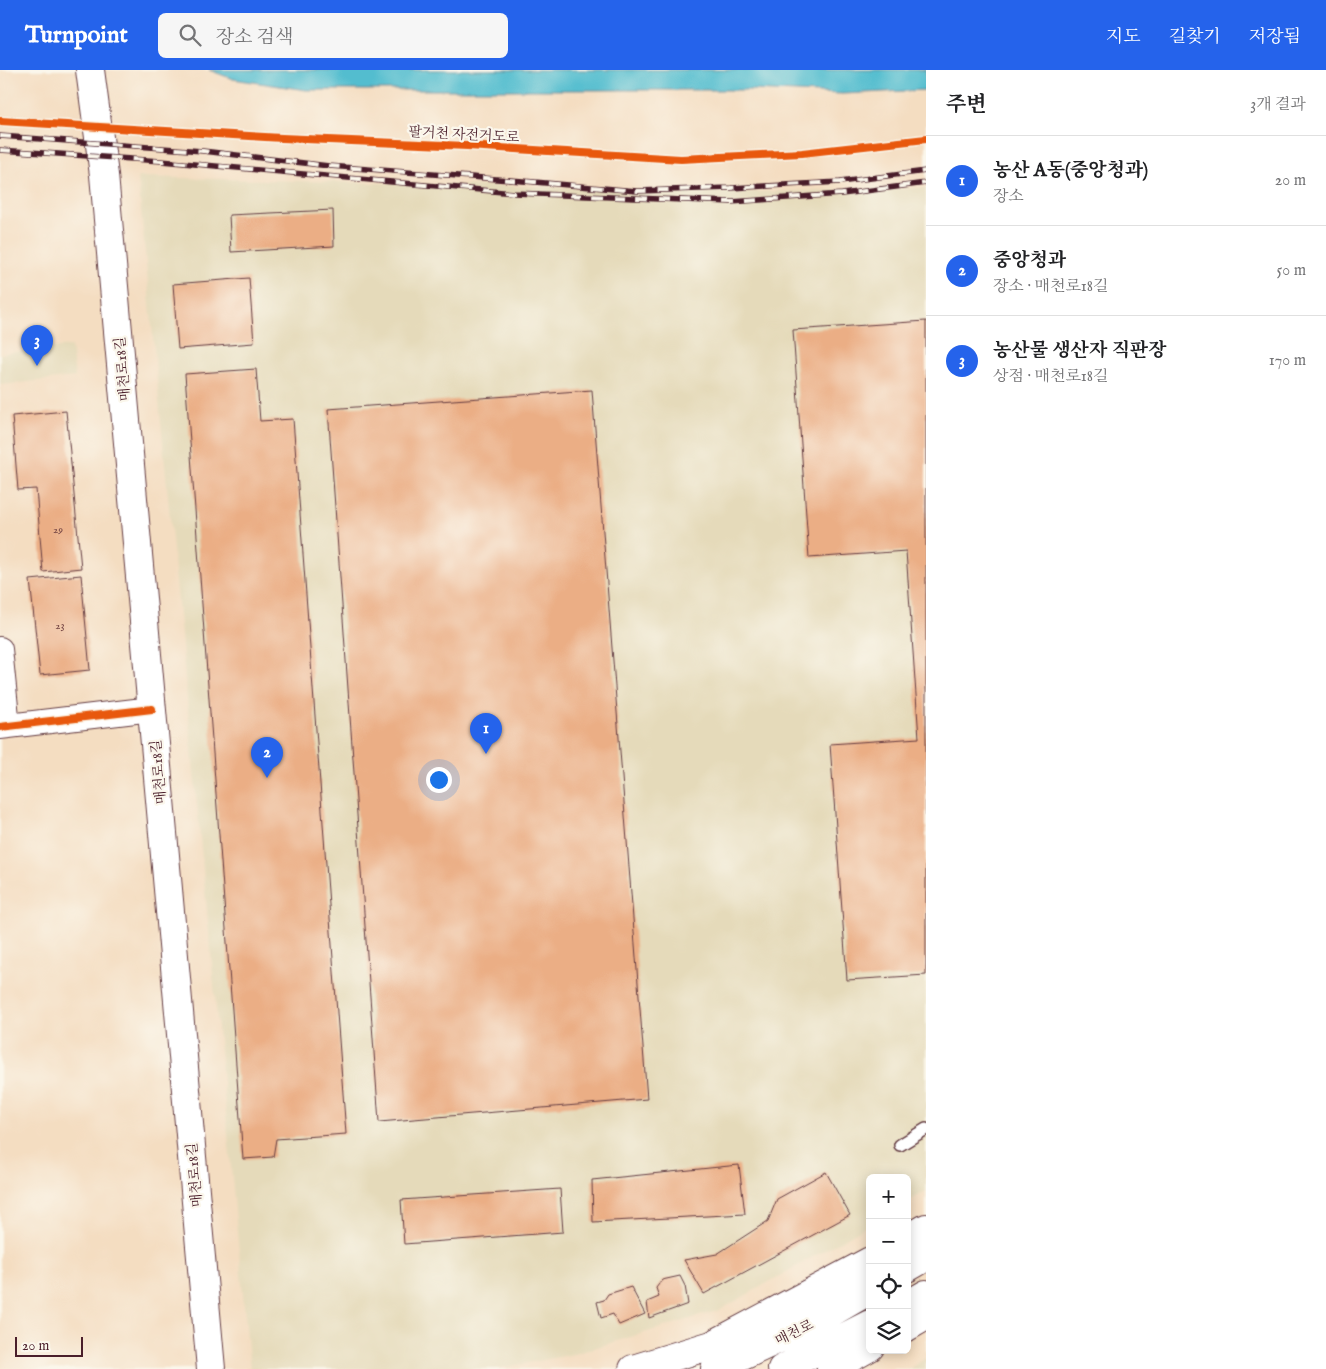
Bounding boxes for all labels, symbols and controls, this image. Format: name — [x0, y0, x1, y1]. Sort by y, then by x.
search box — [158, 13, 508, 58]
text: Turnpoint — [25, 20, 128, 51]
icon: search — [176, 21, 204, 49]
text: 장소 검색 — [216, 26, 293, 50]
text: 지도 — [1106, 26, 1141, 49]
text: 길찾기 — [1169, 26, 1221, 49]
text: 저장됨 — [1249, 26, 1301, 49]
text: 주변 — [946, 92, 987, 119]
text: 3개 결과 — [1250, 95, 1306, 115]
street label: 팔거천 자전거도로 — [408, 123, 520, 147]
text: 농산 A동(중앙청과) — [993, 159, 1148, 183]
text: 1 — [959, 171, 965, 191]
text: 20 m — [1275, 171, 1306, 191]
text: 장소 — [993, 187, 1024, 207]
text: 중앙청과 — [993, 249, 1066, 273]
text: 2 — [958, 261, 966, 281]
text: 50 m — [1277, 261, 1306, 281]
text: 장소 · 매천로18길 — [993, 277, 1109, 297]
pin: 3 — [21, 325, 53, 366]
street label: 매천로18길 — [111, 336, 135, 402]
text: 농산물 생산자 직판장 — [993, 339, 1166, 363]
text: 3 — [959, 351, 965, 371]
text: 170 m — [1269, 351, 1306, 371]
text: 상점 · 매천로18길 — [993, 367, 1109, 387]
house number: 29 — [53, 523, 63, 537]
house number: 23 — [55, 619, 65, 633]
pin: 1 — [470, 713, 502, 754]
pin: 2 — [251, 737, 283, 778]
street label: 매천로18길 — [147, 739, 171, 805]
your location — [426, 767, 452, 793]
street label: 매천로18길 — [183, 1142, 207, 1208]
map controls — [866, 1174, 911, 1354]
button: + — [866, 1174, 911, 1219]
button: − — [866, 1219, 911, 1264]
button: locate — [866, 1264, 911, 1309]
button: layers — [866, 1309, 911, 1354]
street label: 매천로 — [772, 1316, 817, 1350]
scale bar — [15, 1334, 82, 1357]
text: 20 m — [22, 1337, 49, 1355]

